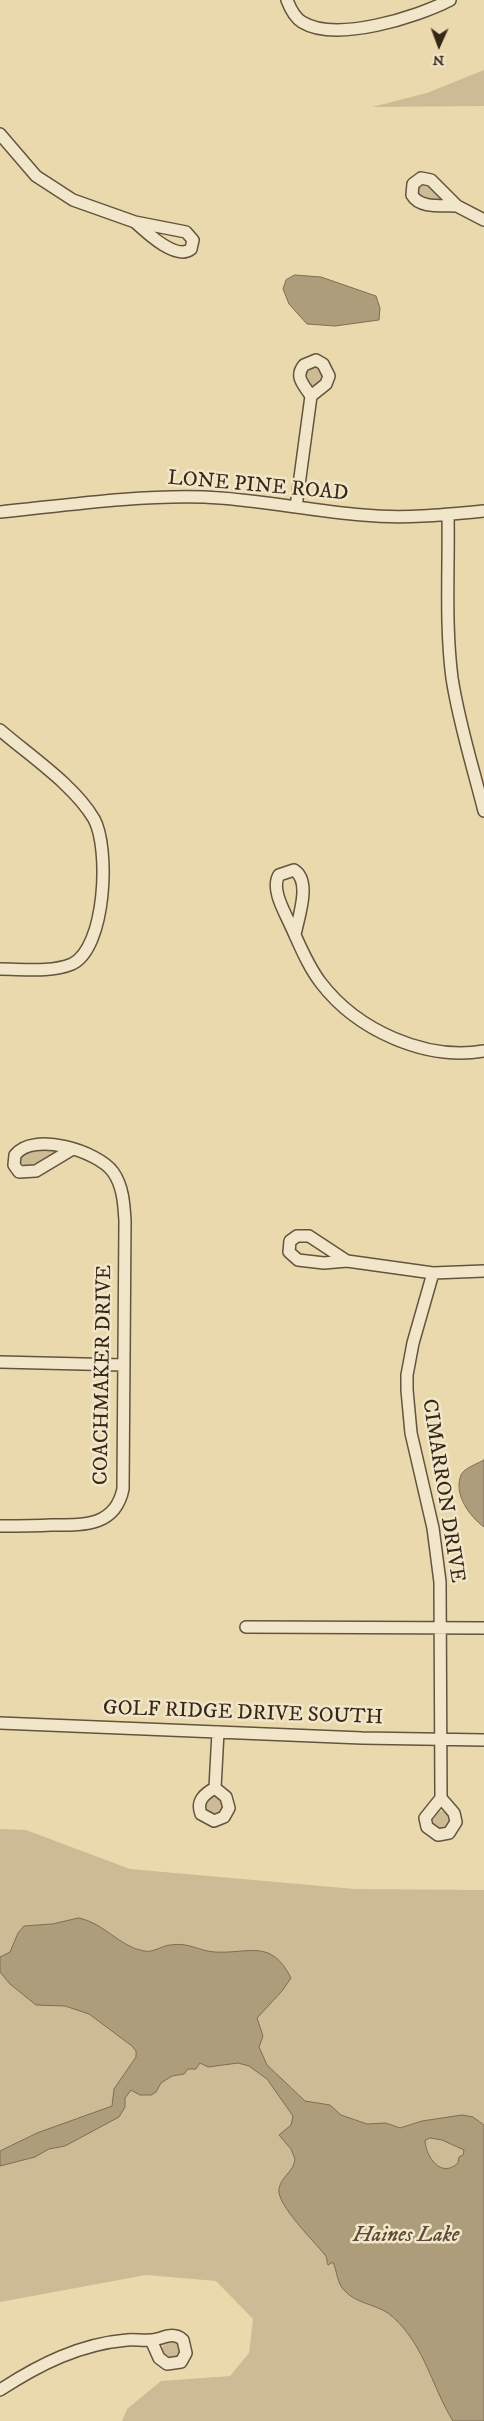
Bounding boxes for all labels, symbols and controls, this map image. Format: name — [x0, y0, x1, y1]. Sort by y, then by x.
north arrow — [414, 20, 464, 70]
text: N — [432, 51, 445, 69]
street label: LONE PINE ROAD — [167, 467, 349, 507]
street label: COACHMAKER DRIVE — [89, 1265, 119, 1485]
street label: CIMARRON DRIVE — [415, 1397, 469, 1585]
street label: GOLF RIDGE DRIVE SOUTH — [102, 1697, 384, 1731]
water label: Haines Lake — [353, 2223, 459, 2249]

